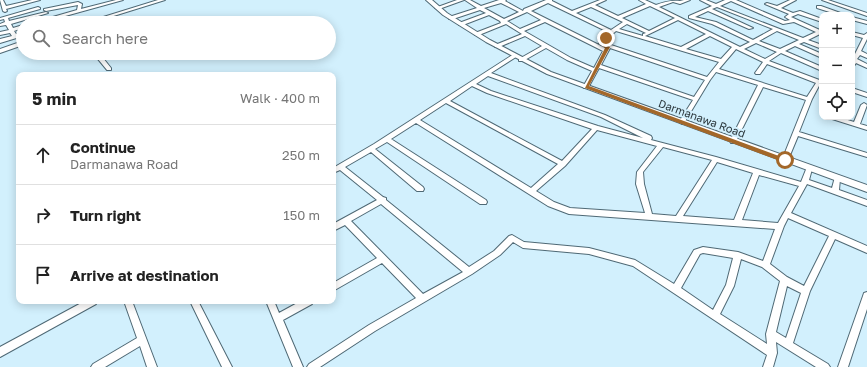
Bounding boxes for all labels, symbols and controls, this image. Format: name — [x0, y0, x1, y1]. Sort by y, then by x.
map controls — [819, 12, 855, 120]
button: + — [819, 12, 855, 48]
search box — [16, 16, 336, 60]
icon: search — [30, 27, 52, 49]
text: Search here — [62, 29, 148, 47]
route end — [597, 29, 615, 47]
button: − — [819, 48, 855, 84]
button: locate — [819, 84, 855, 120]
text: 5 min — [32, 88, 76, 109]
text: Walk · 400 m — [240, 90, 320, 106]
street label: Darmanawa Road — [657, 96, 747, 140]
text: Continue — [70, 138, 136, 156]
icon: ahead — [32, 144, 54, 166]
text: 250 m — [282, 147, 320, 163]
route start — [776, 151, 794, 169]
text: Darmanawa Road — [70, 156, 178, 172]
icon: right — [32, 204, 54, 226]
text: Turn right — [70, 206, 141, 224]
text: 150 m — [283, 207, 320, 223]
icon: arrive — [32, 264, 54, 286]
text: Arrive at destination — [70, 266, 219, 284]

